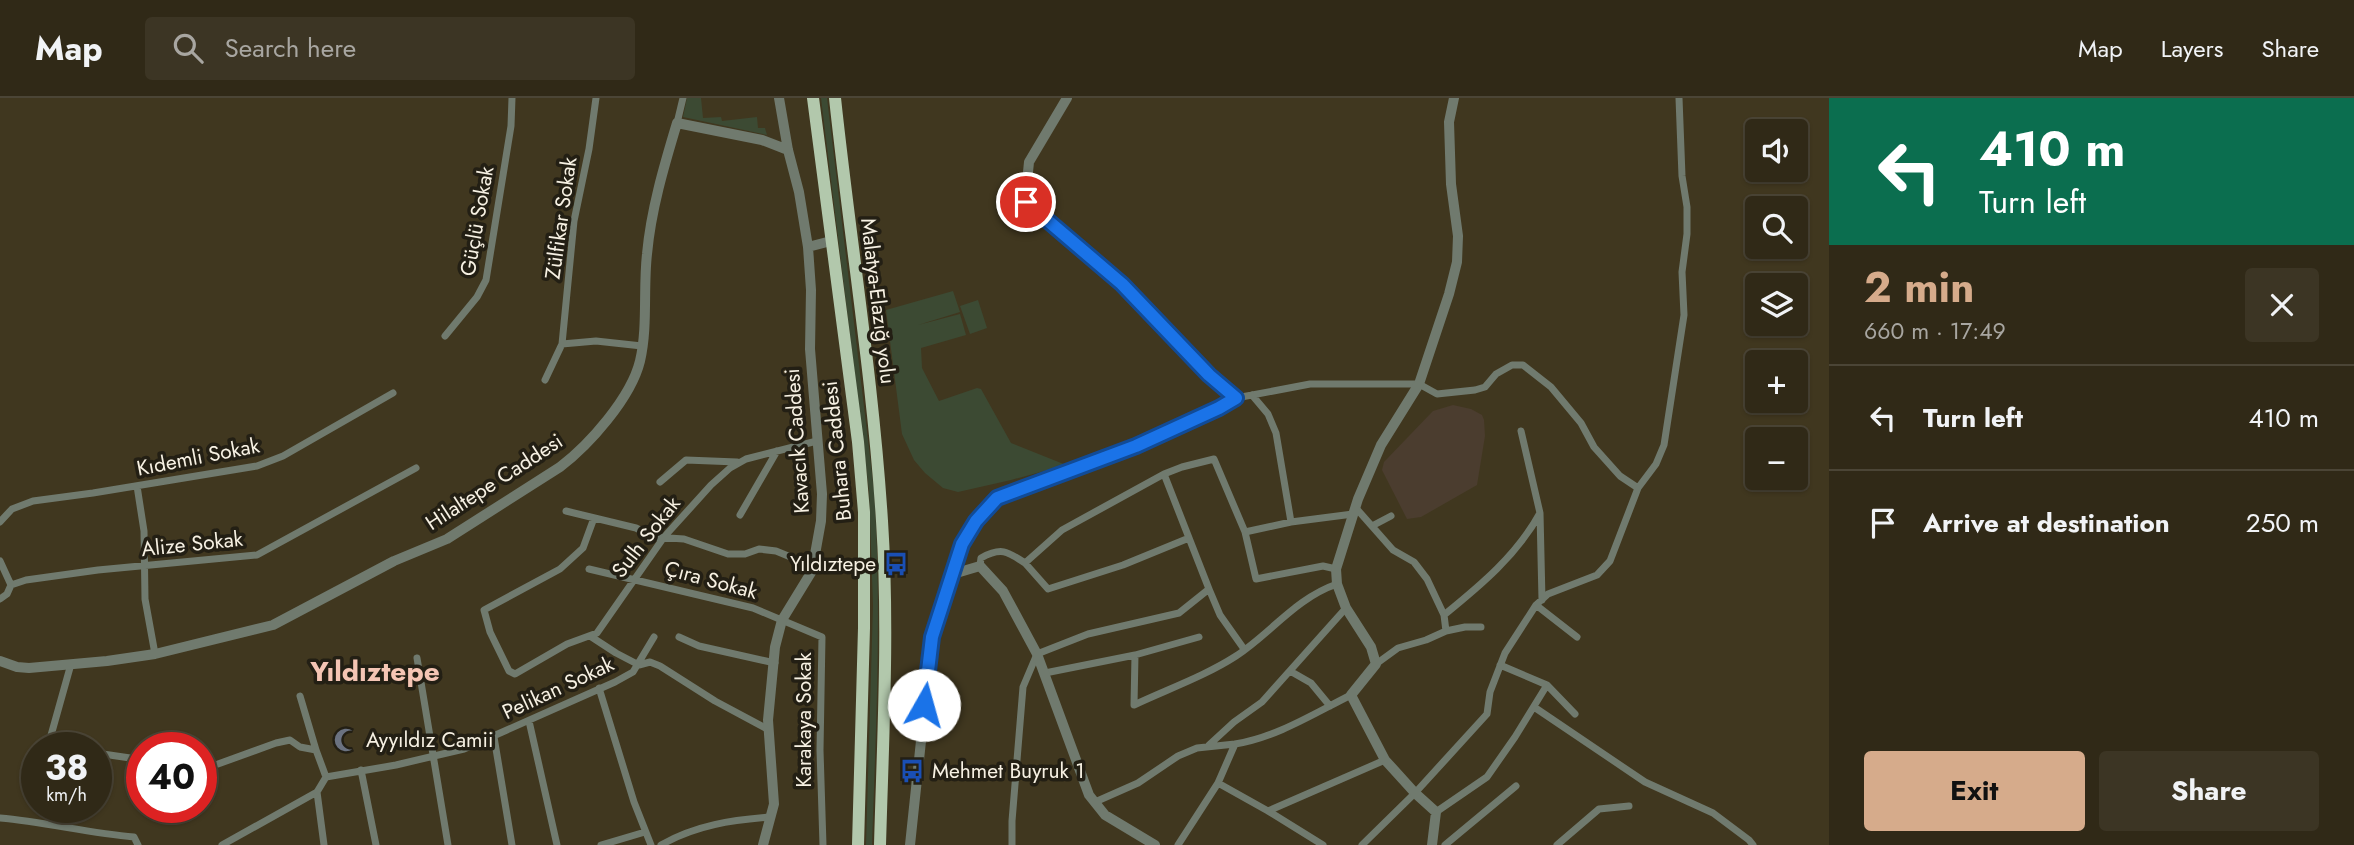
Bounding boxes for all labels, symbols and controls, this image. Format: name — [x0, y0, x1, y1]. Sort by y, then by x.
search box — [145, 17, 635, 80]
text: Map — [35, 25, 103, 72]
icon: search — [169, 29, 207, 67]
text: Search here — [225, 29, 356, 67]
text: Map — [2078, 31, 2123, 66]
text: Layers — [2161, 31, 2223, 66]
text: Share — [2261, 31, 2319, 66]
text: 410 m — [1979, 114, 2125, 184]
map controls — [1745, 119, 1808, 490]
button: sound — [1745, 119, 1808, 182]
icon: left — [1864, 126, 1955, 217]
street label: Zülfikar Sokak — [538, 154, 585, 281]
street label: Güçlü Sokak — [453, 163, 502, 278]
pin — [996, 172, 1056, 232]
text: Turn left — [1979, 179, 2086, 225]
icon: arrive — [1007, 183, 1045, 221]
button: search — [1745, 196, 1808, 259]
street label: Malatya-Elazığ yolu — [853, 216, 903, 386]
text: 2 min — [1864, 257, 1974, 318]
button: close — [2245, 268, 2319, 342]
button: layers — [1745, 273, 1808, 336]
text: 660 m · 17:49 — [1864, 314, 2006, 348]
button: + — [1745, 350, 1808, 413]
street label: Kavacık Caddesi — [777, 367, 817, 515]
street label: Buhara Caddesi — [815, 379, 859, 523]
icon: left — [1864, 399, 1902, 437]
text: Turn left — [1923, 399, 2023, 437]
text: 410 m — [2248, 399, 2319, 437]
street label: Hilaltepe Caddesi — [419, 426, 569, 538]
button: − — [1745, 427, 1808, 490]
street label: Kıdemli Sokak — [134, 430, 263, 484]
street label: Sulh Sokak — [605, 489, 688, 584]
icon: arrive — [1864, 504, 1902, 542]
text: Arrive at destination — [1923, 504, 2170, 542]
text: 250 m — [2246, 504, 2319, 542]
street label: Alize Sokak — [140, 524, 245, 564]
place label: Yıldıztepe — [790, 549, 876, 579]
bus stop icon: Yıldıztepe — [882, 550, 910, 578]
street label: Çıra Sokak — [661, 553, 761, 607]
street label: Pelikan Sokak — [497, 649, 619, 727]
district label: Yıldıztepe — [309, 651, 440, 692]
street label: Karakaya Sokak — [789, 651, 819, 788]
position arrow — [887, 668, 961, 742]
place label: Ayyıldız Camii — [366, 725, 493, 755]
mosque icon: Ayyıldız Camii — [332, 726, 360, 754]
speed limit sign: 40 — [126, 732, 217, 823]
text: 38 — [45, 743, 88, 793]
button: Exit — [1864, 751, 2085, 831]
button: Share — [2099, 751, 2319, 831]
place label: Mehmet Buyruk 1 — [932, 756, 1085, 786]
bus stop icon: Mehmet Buyruk 1 — [898, 757, 926, 785]
text: km/h — [46, 782, 87, 808]

